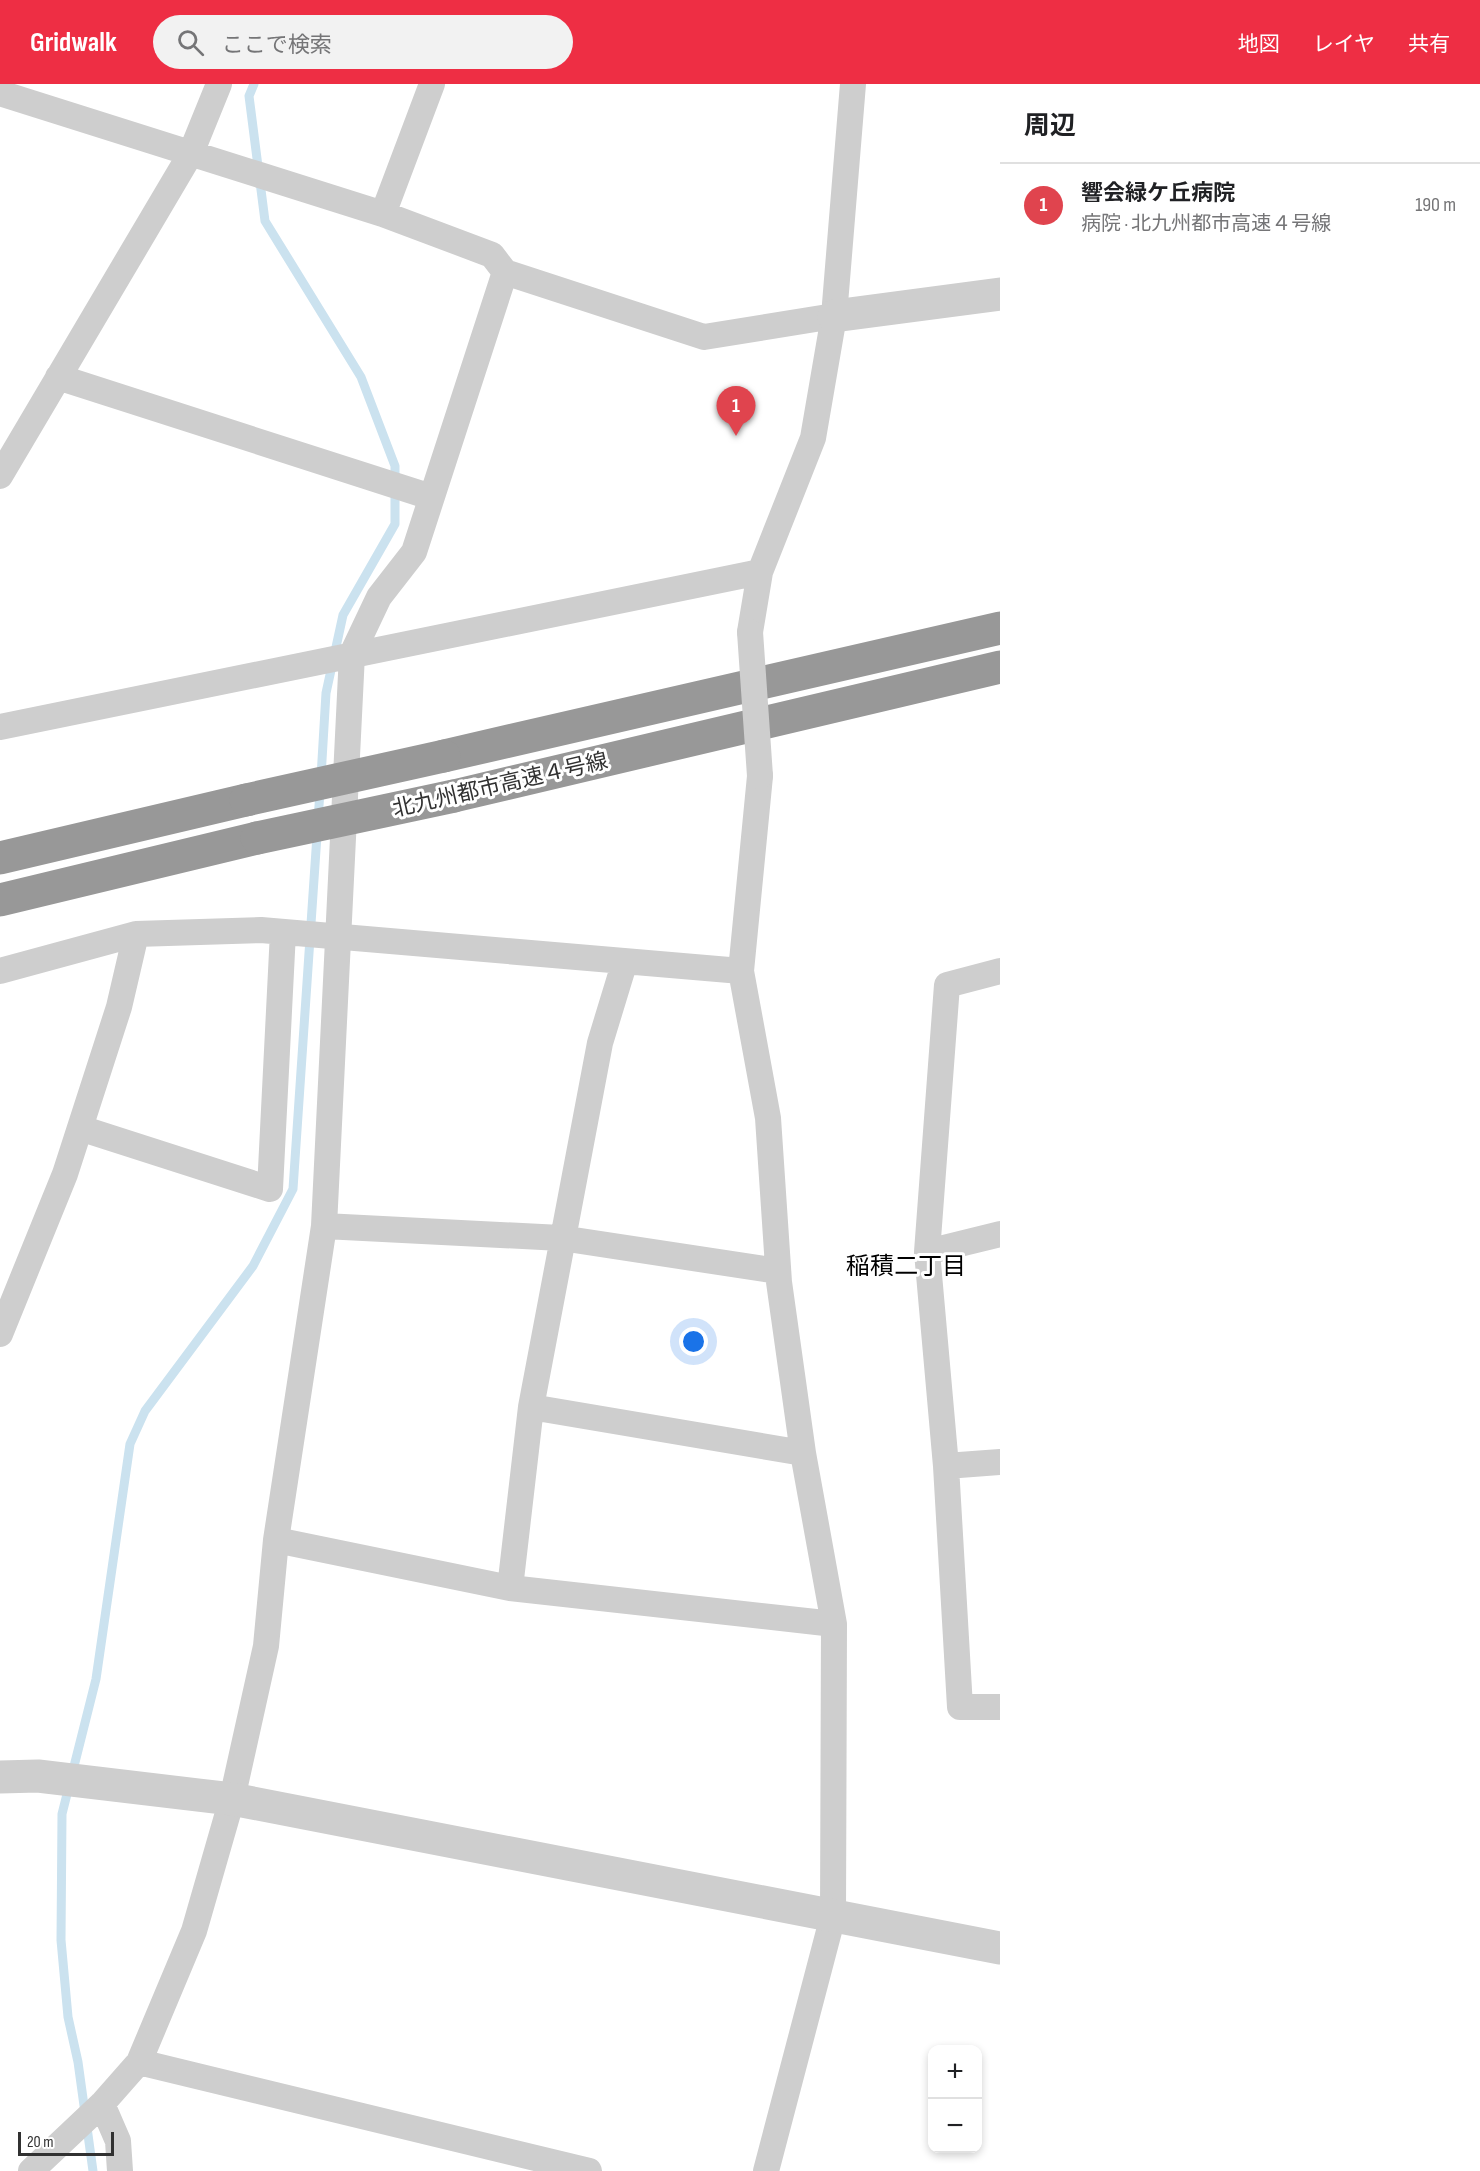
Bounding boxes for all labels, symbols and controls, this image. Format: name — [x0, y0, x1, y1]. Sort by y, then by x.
search box — [153, 15, 573, 69]
text: Gridwalk — [30, 26, 117, 59]
icon: search — [174, 26, 207, 59]
text: ここで検索 — [222, 32, 332, 59]
text: 地図 — [1238, 32, 1280, 57]
text: レイヤ — [1313, 32, 1375, 57]
text: 共有 — [1408, 32, 1450, 57]
text: 周辺 — [1024, 111, 1076, 142]
text: 響会緑ケ丘病院 — [1081, 180, 1235, 207]
text: 1 — [1040, 193, 1047, 217]
text: 190 m — [1415, 193, 1456, 217]
text: 病院 · 北九州都市高速４号線 — [1081, 212, 1331, 236]
pin: 1 — [716, 386, 756, 436]
street label: 北九州都市高速４号線 — [390, 748, 611, 823]
district label: 稲積二丁目 — [846, 1252, 966, 1281]
your location — [679, 1327, 708, 1356]
map controls — [928, 2045, 982, 2153]
button: + — [928, 2045, 982, 2099]
button: − — [928, 2099, 982, 2153]
scale bar — [18, 2129, 114, 2156]
text: 20 m — [27, 2133, 54, 2152]

